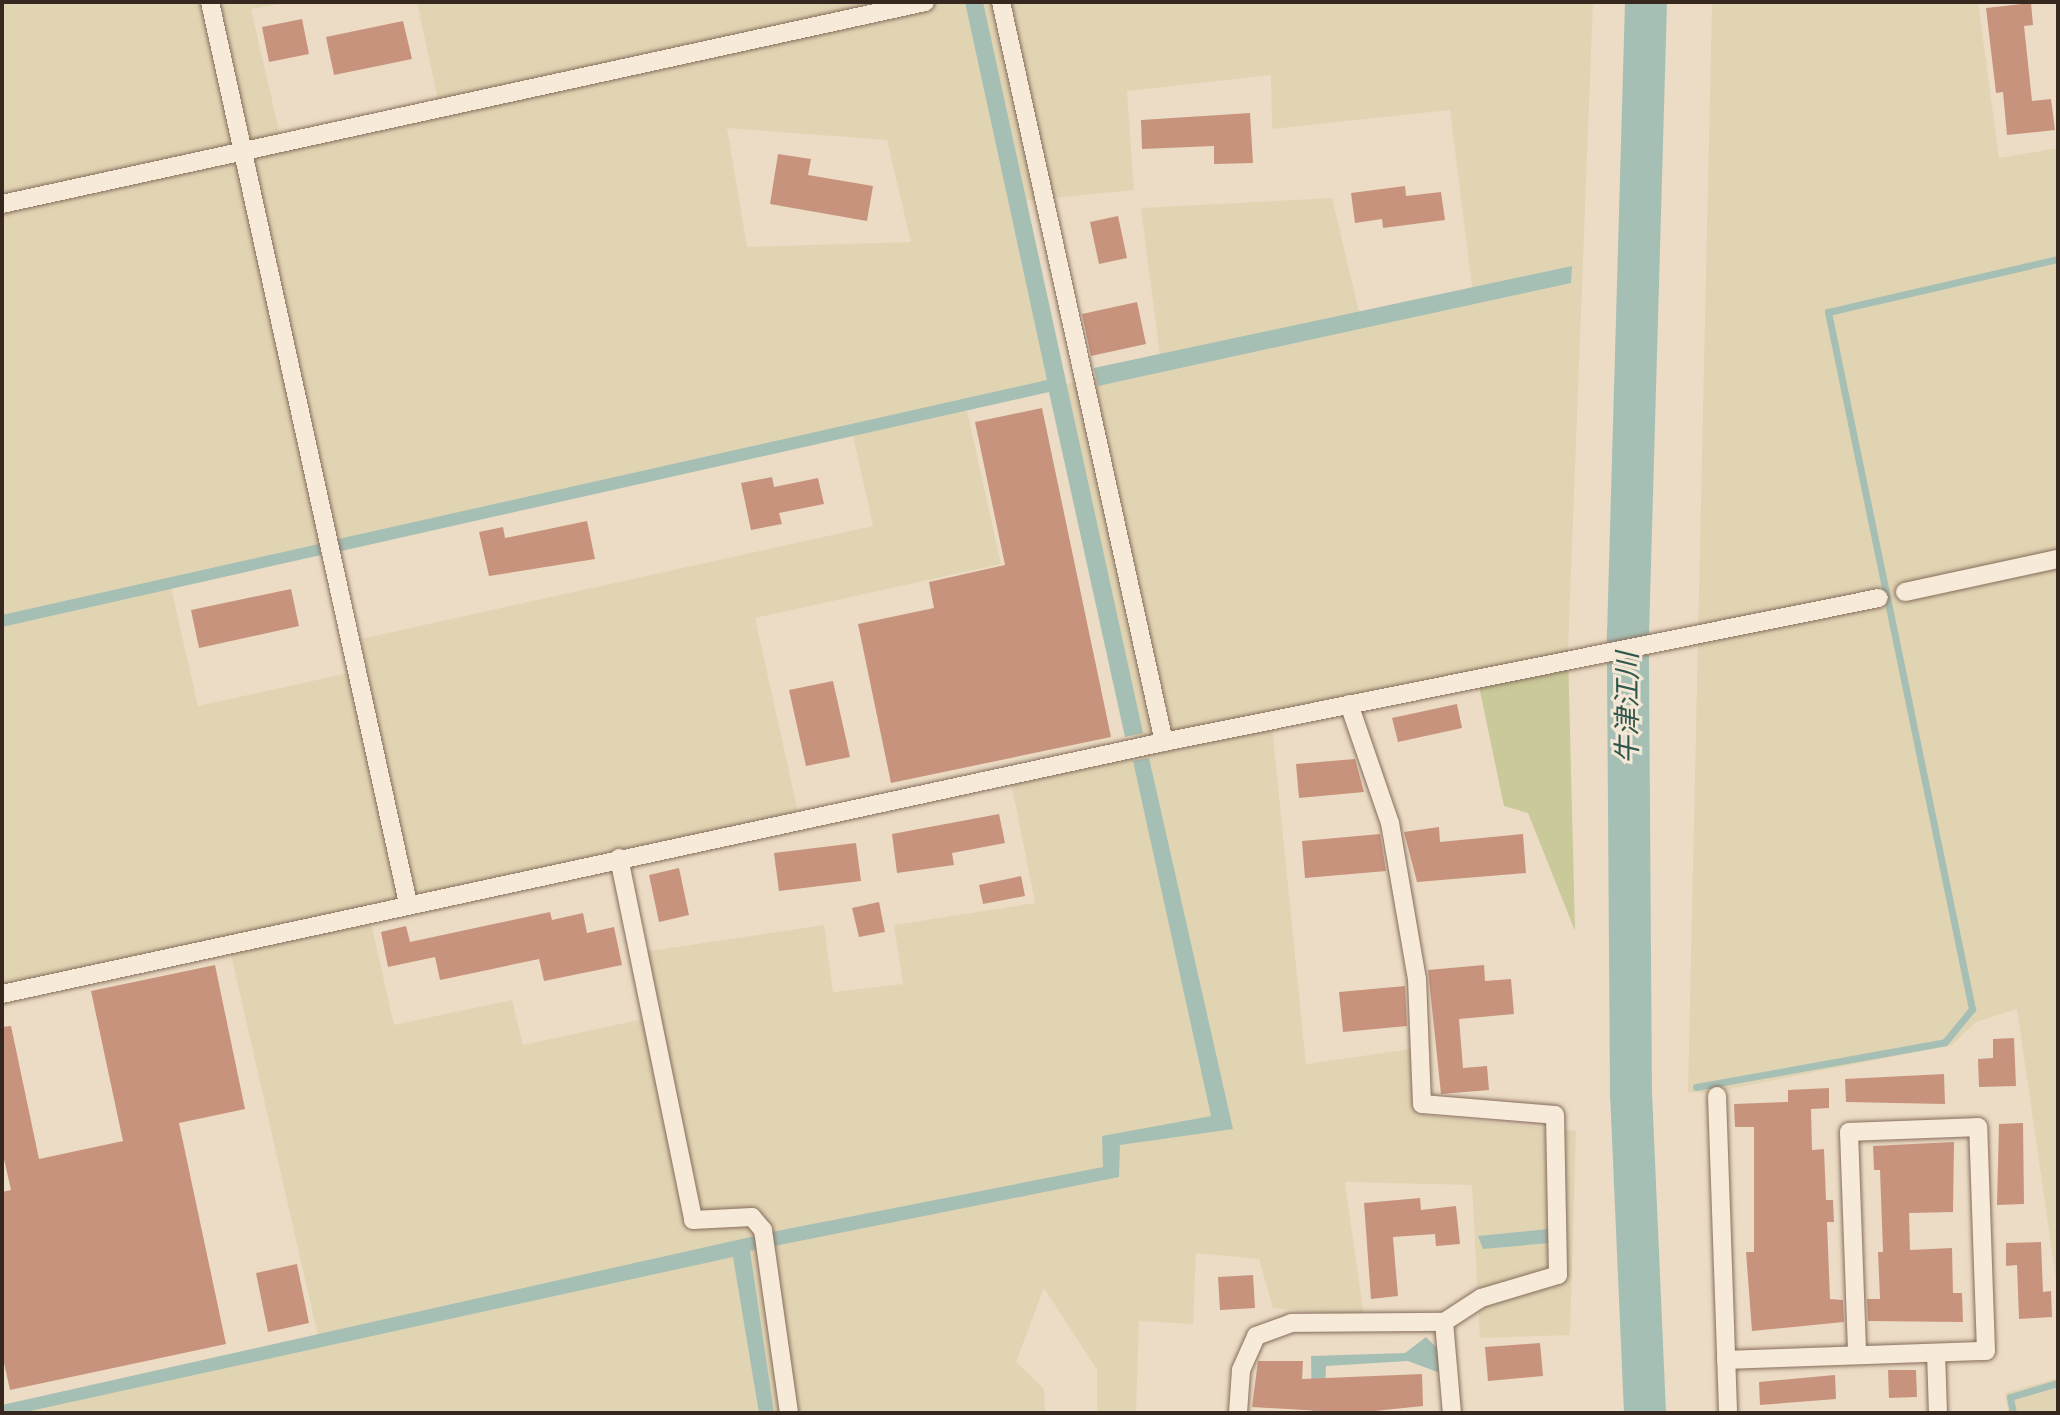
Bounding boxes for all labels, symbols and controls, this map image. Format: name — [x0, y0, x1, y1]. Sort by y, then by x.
water label: 牛津江川 — [1612, 652, 1646, 764]

